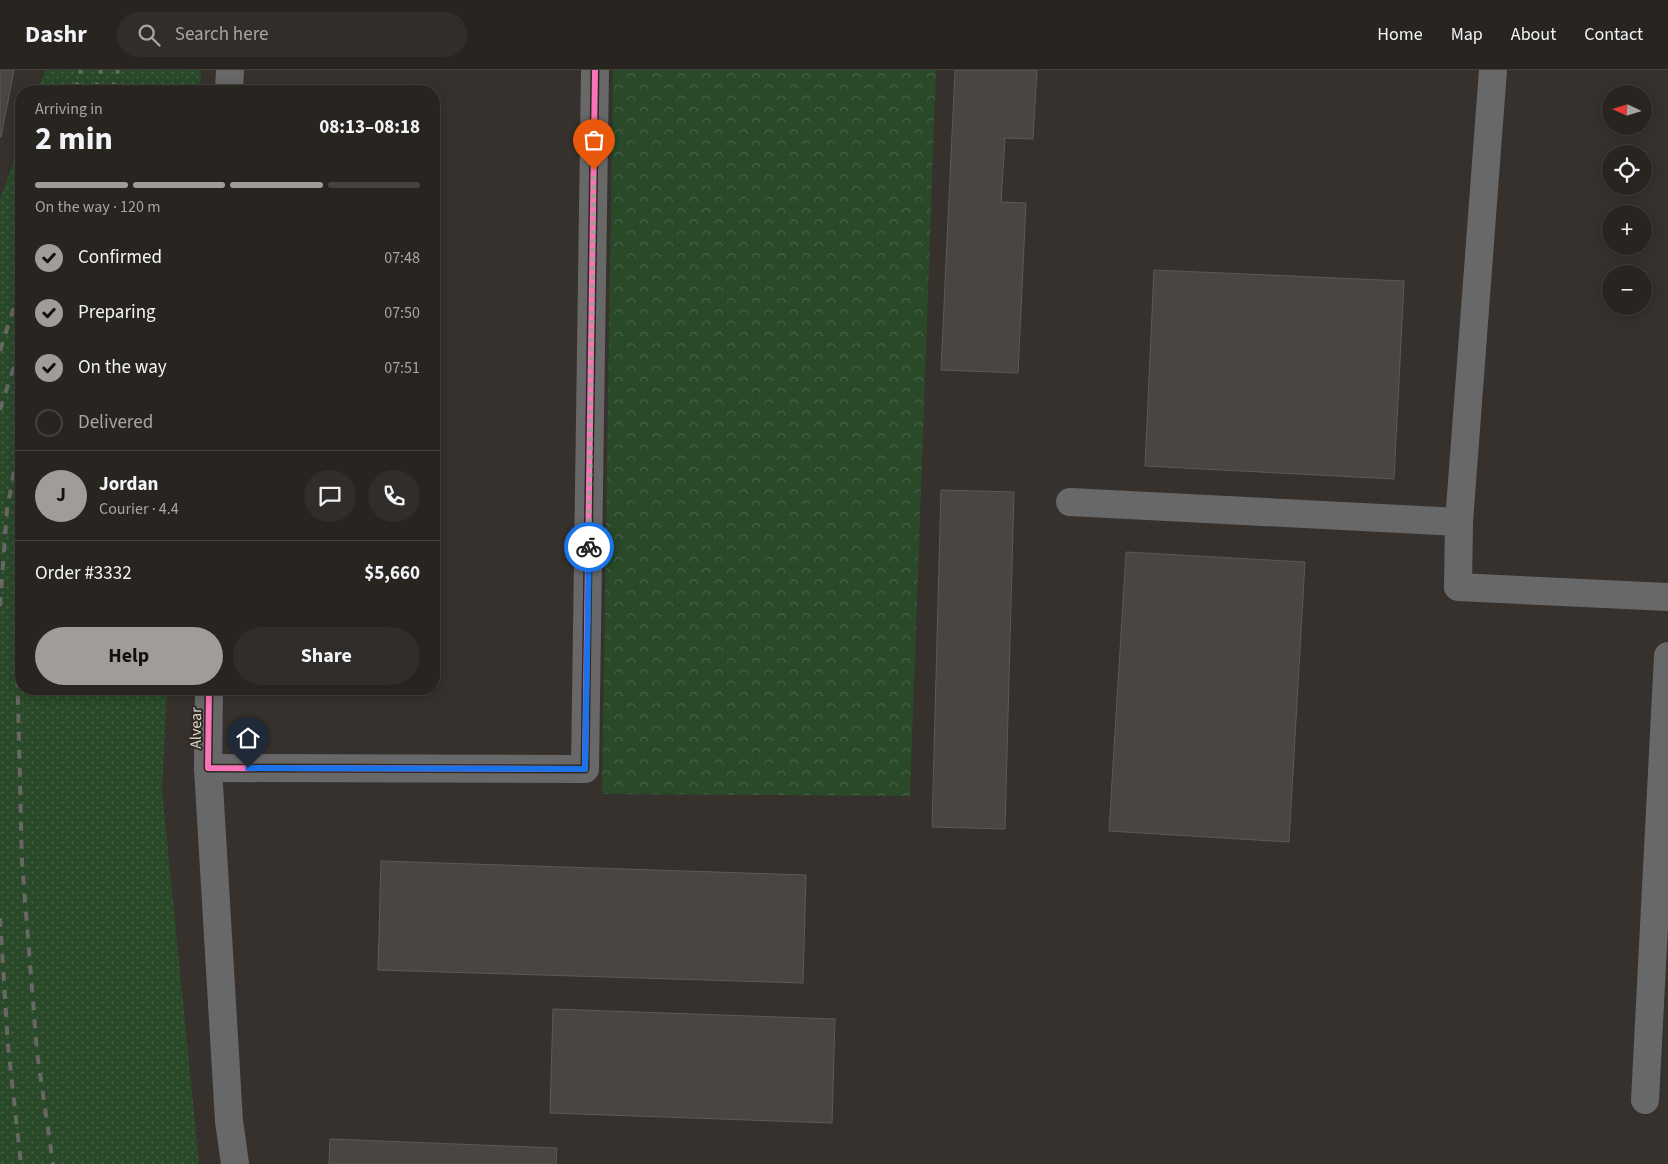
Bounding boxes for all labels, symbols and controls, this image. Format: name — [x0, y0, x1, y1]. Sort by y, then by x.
search box — [117, 12, 467, 57]
text: Dashr — [25, 17, 87, 52]
icon: search — [135, 21, 163, 49]
text: Search here — [175, 21, 268, 48]
text: Home — [1377, 22, 1423, 47]
text: Map — [1451, 22, 1483, 47]
text: About — [1511, 22, 1556, 47]
text: Contact — [1584, 22, 1643, 47]
north arrow — [1602, 85, 1652, 135]
map controls — [1602, 85, 1652, 315]
text: Arriving in — [35, 98, 103, 120]
text: 08:13–08:18 — [319, 114, 420, 141]
text: 2 min — [35, 116, 113, 162]
pin — [573, 119, 615, 170]
icon: bag — [580, 126, 608, 154]
button: locate — [1602, 145, 1652, 195]
text: On the way · 120 m — [35, 196, 160, 218]
button: + — [1602, 205, 1652, 255]
icon: check — [35, 244, 63, 272]
text: Confirmed — [78, 244, 162, 271]
text: 07:48 — [384, 247, 420, 269]
button: − — [1602, 265, 1652, 315]
icon: check — [35, 299, 63, 327]
text: Preparing — [78, 299, 156, 326]
text: 07:50 — [384, 302, 420, 324]
icon: check — [35, 354, 63, 382]
text: On the way — [78, 354, 167, 381]
text: 07:51 — [384, 357, 420, 379]
text: Delivered — [78, 409, 153, 436]
button: chat — [304, 470, 356, 522]
button: phone — [368, 470, 420, 522]
text: Jordan — [99, 471, 158, 498]
text: J — [56, 482, 66, 509]
text: Courier · 4.4 — [99, 498, 179, 520]
courier — [564, 522, 614, 572]
icon: bike — [575, 533, 603, 561]
text: Order #3332 — [35, 560, 132, 587]
text: $5,660 — [364, 560, 420, 587]
button: Help — [35, 627, 223, 685]
button: Share — [233, 627, 420, 685]
street label: Alvear — [185, 707, 207, 749]
pin — [227, 717, 269, 768]
icon: home — [234, 724, 262, 752]

